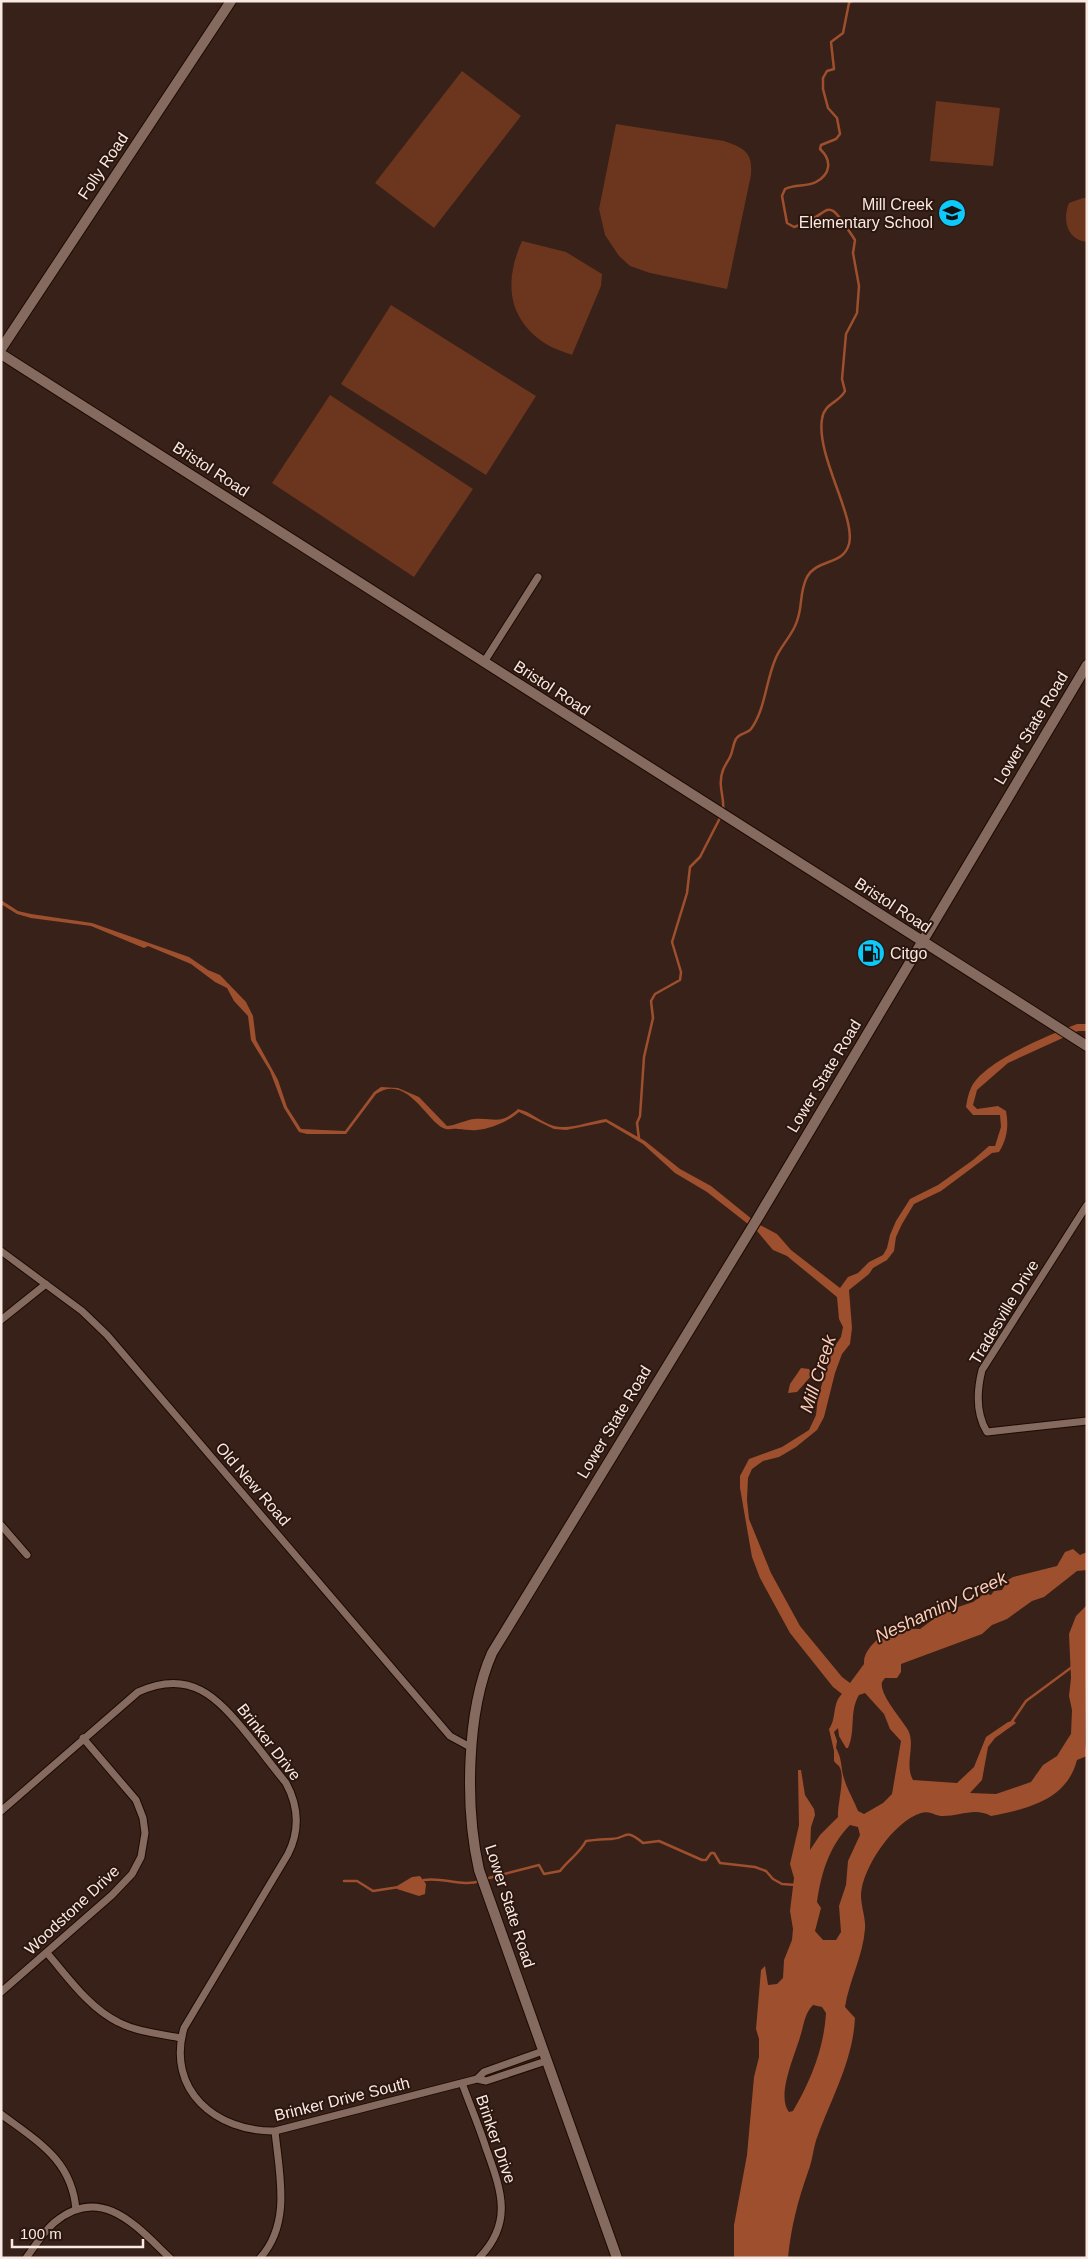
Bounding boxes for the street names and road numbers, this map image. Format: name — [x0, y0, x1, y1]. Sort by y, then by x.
street label: Folly Road — [75, 130, 131, 202]
street label: Bristol Road — [170, 438, 252, 500]
street label: Bristol Road — [511, 657, 593, 719]
street label: Lower State Road — [991, 669, 1071, 787]
street label: Bristol Road — [852, 874, 934, 936]
street label: Lower State Road — [784, 1017, 864, 1135]
street label: Tradesville Drive — [966, 1257, 1042, 1367]
street label: Lower State Road — [574, 1363, 654, 1481]
street label: Old New Road — [212, 1439, 294, 1529]
street label: Brinker Drive — [234, 1700, 304, 1784]
street label: Lower State Road — [482, 1842, 538, 1970]
street label: Woodstone Drive — [21, 1862, 123, 1958]
street label: Brinker Drive South — [273, 2074, 411, 2124]
street label: Brinker Drive — [473, 2093, 519, 2186]

